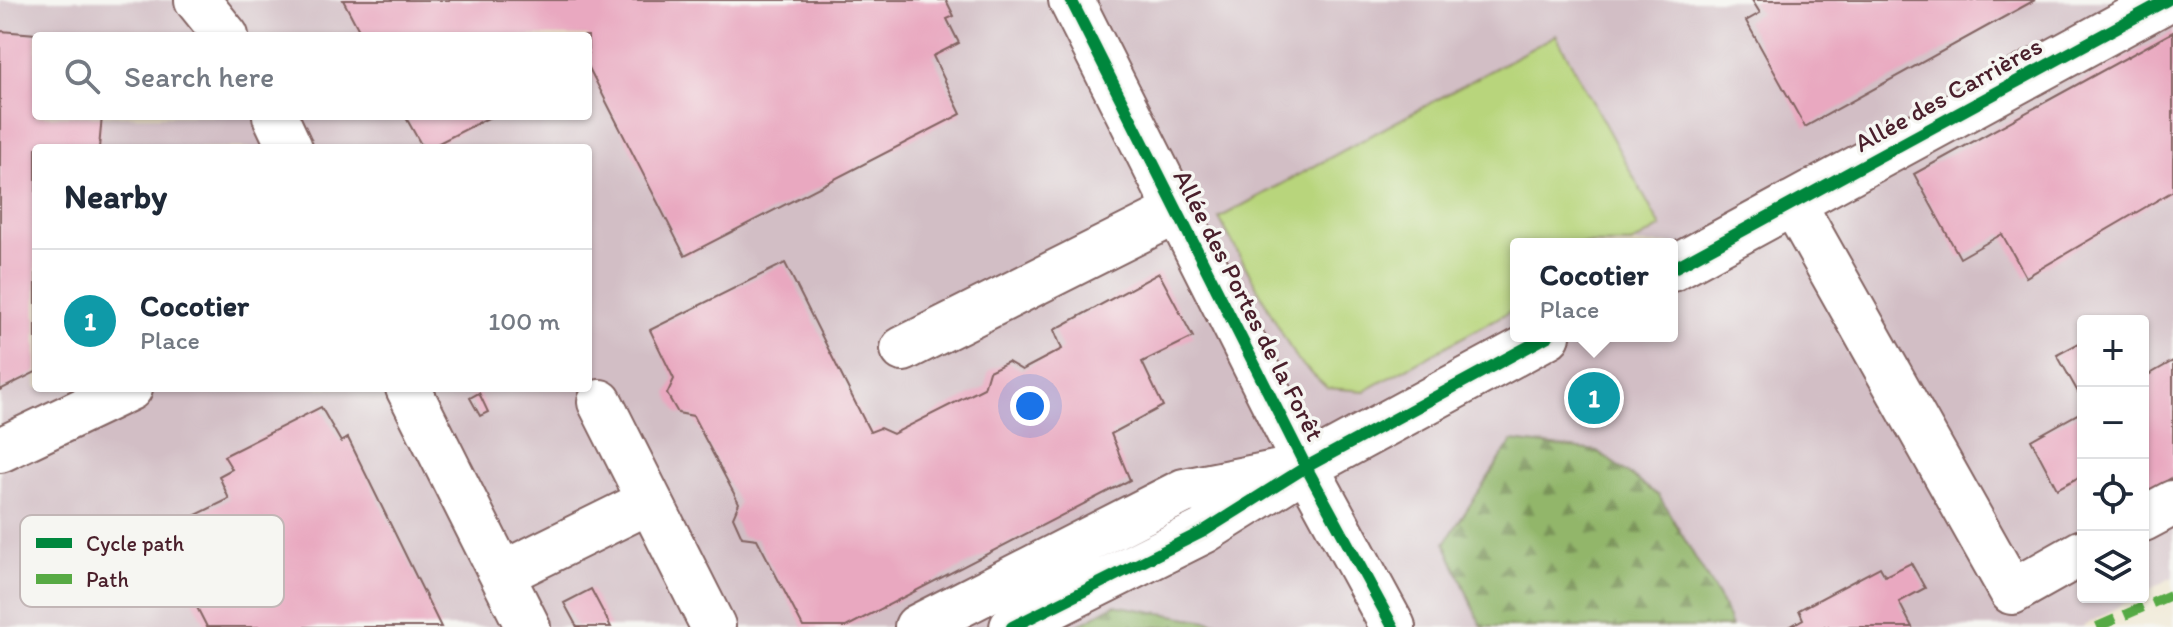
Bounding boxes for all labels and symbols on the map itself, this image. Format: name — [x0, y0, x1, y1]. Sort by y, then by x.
street label: Allée des Carrières — [1849, 29, 2047, 159]
street label: Allée des Portes de la Forêt — [1167, 164, 1332, 446]
pin: 1 — [1568, 368, 1620, 428]
your location — [1010, 386, 1050, 426]
legend — [20, 515, 284, 607]
text: Cycle path — [86, 530, 185, 557]
text: Path — [86, 566, 129, 593]

